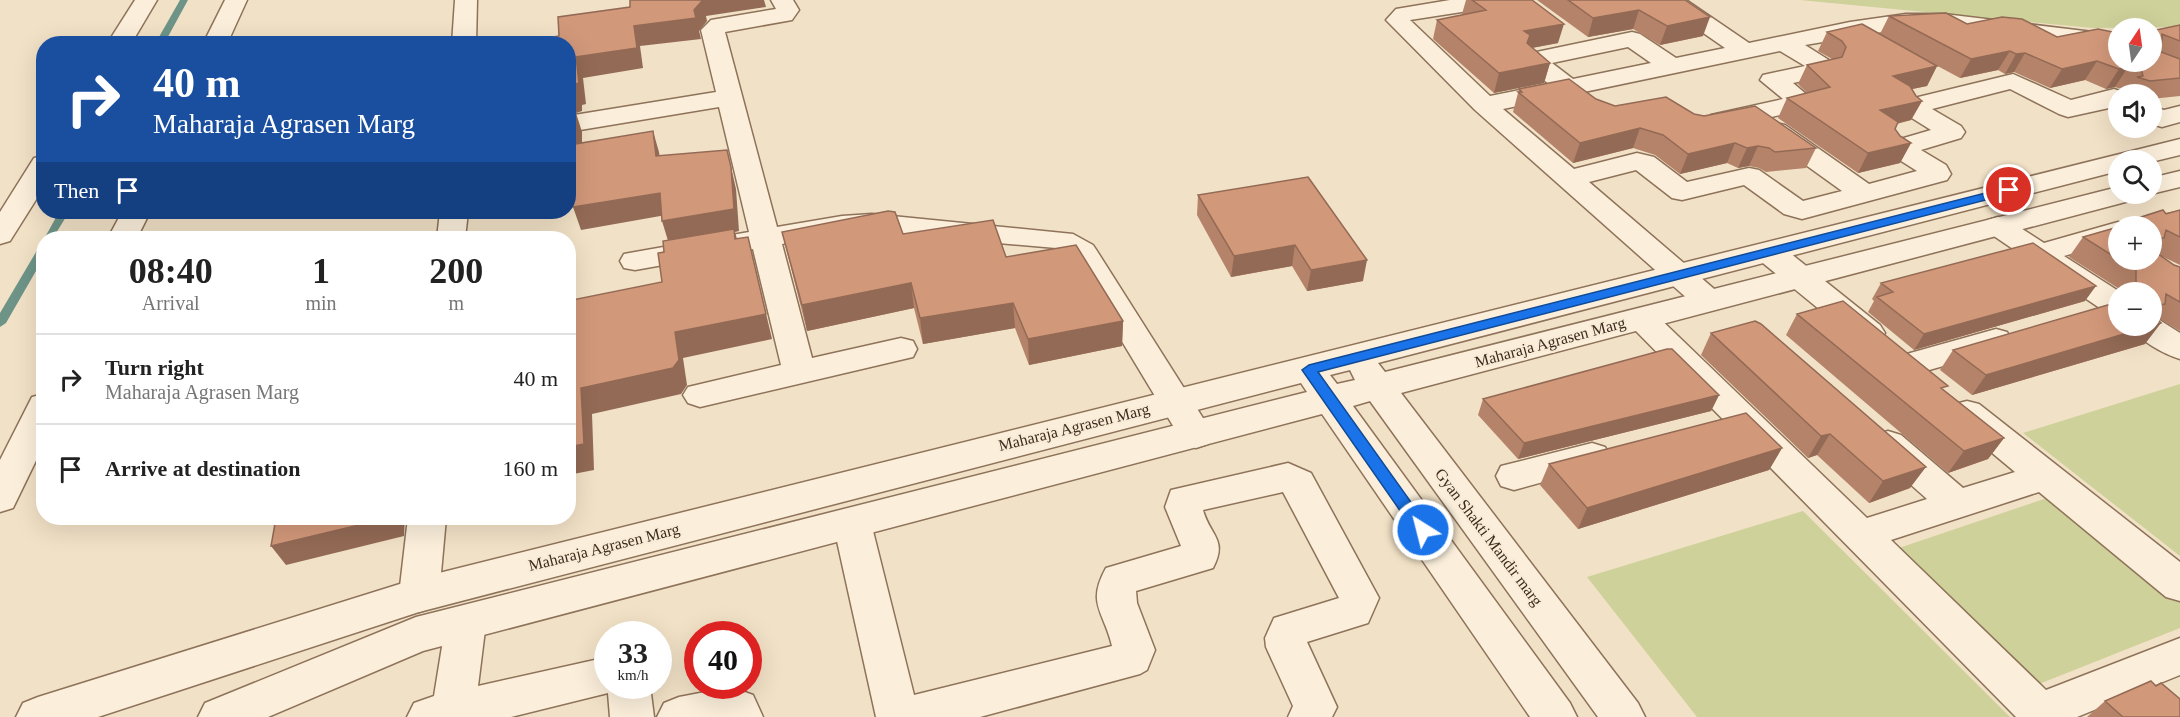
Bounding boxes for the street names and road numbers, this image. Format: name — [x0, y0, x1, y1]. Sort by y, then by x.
street label: Maharaja Agrasen Marg — [1473, 314, 1627, 371]
street label: Maharaja Agrasen Marg — [997, 400, 1152, 455]
street label: Gyan Shakti Mandir marg — [1431, 465, 1546, 609]
street label: Maharaja Agrasen Marg — [527, 520, 682, 575]

